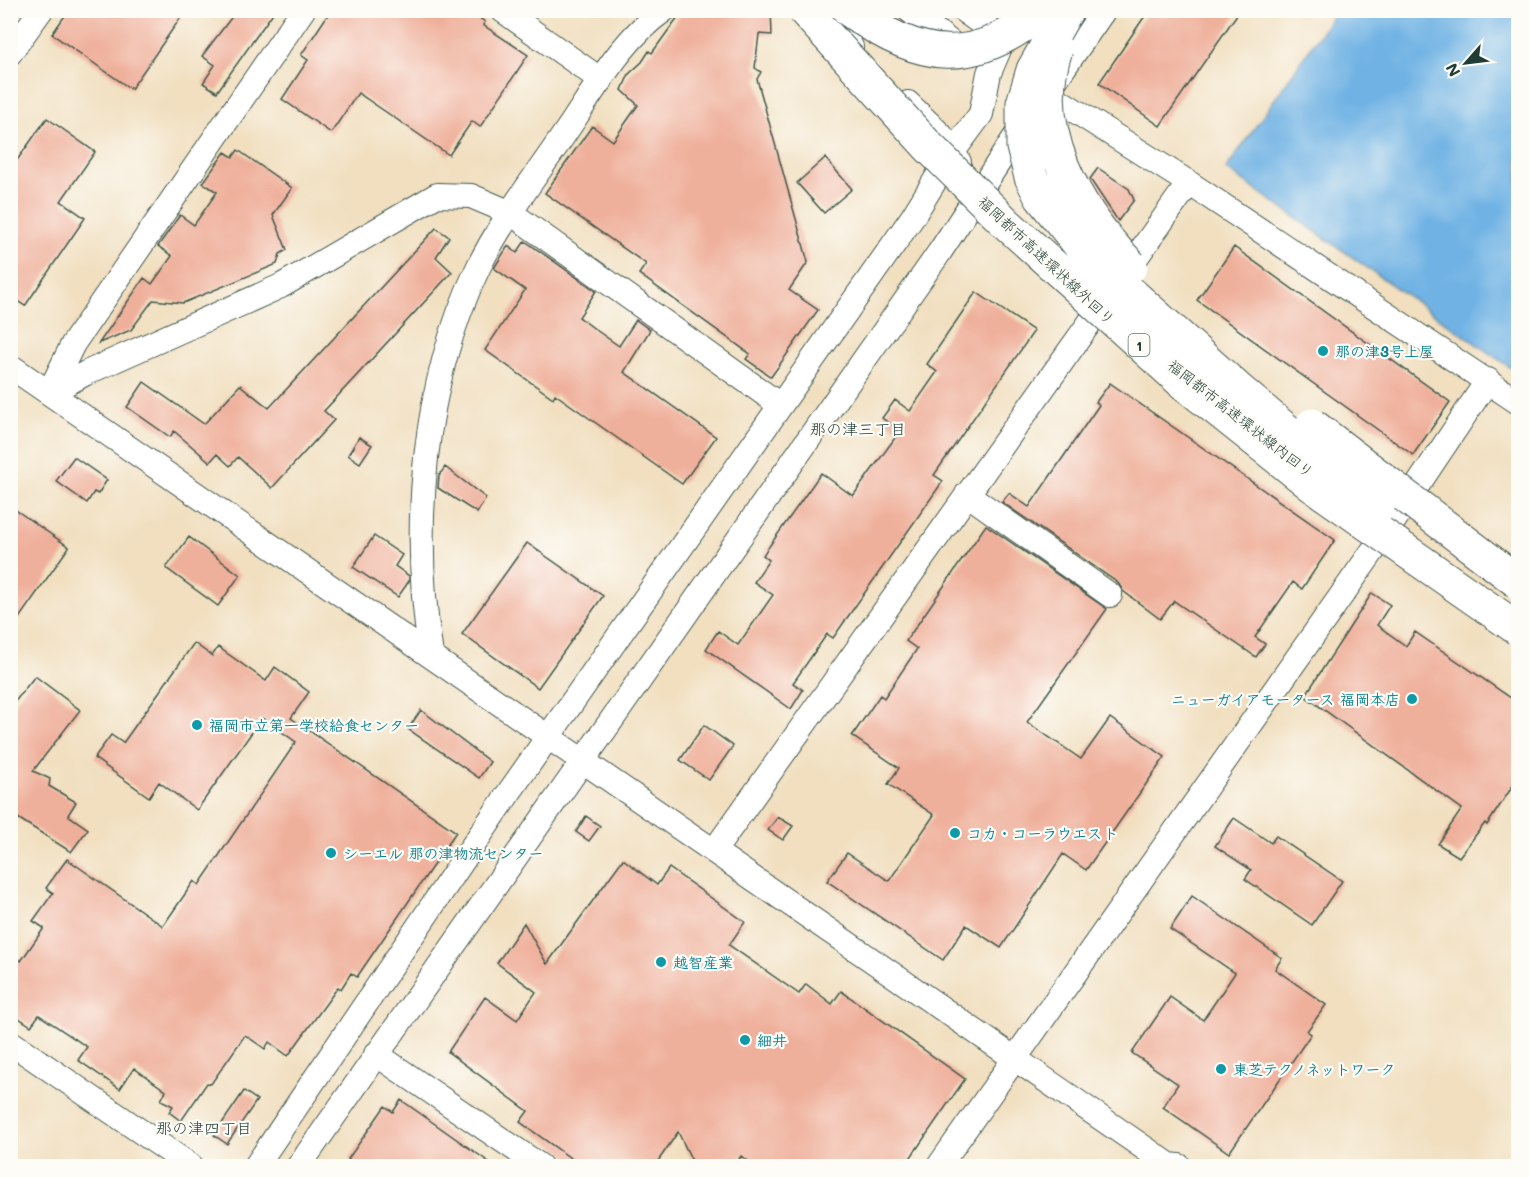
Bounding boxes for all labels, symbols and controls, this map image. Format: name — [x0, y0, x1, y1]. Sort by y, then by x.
north arrow — [1436, 33, 1496, 93]
text: N — [1440, 60, 1464, 81]
street label: 福岡都市高速環状線外回り — [974, 191, 1120, 329]
road number: 1 — [1128, 334, 1150, 356]
place label: 那の津3号上屋 — [1335, 341, 1434, 361]
marker: 那の津3号上屋 — [1316, 344, 1330, 358]
street label: 福岡都市高速環状線内回り — [1164, 355, 1318, 481]
district label: 那の津三丁目 — [810, 418, 906, 439]
place label: ニューガイアモータース 福岡本店 — [1171, 689, 1400, 709]
marker: ニューガイアモータース 福岡本店 — [1405, 692, 1419, 706]
place label: 福岡市立第一学校給食センター — [209, 715, 419, 735]
marker: 福岡市立第一学校給食センター — [190, 718, 204, 732]
place label: コカ・コーラウエスト — [967, 823, 1118, 843]
marker: コカ・コーラウエスト — [948, 826, 962, 840]
place label: シーエル 那の津物流センター — [343, 843, 543, 863]
marker: シーエル 那の津物流センター — [324, 846, 338, 860]
place label: 越智産業 — [673, 952, 733, 972]
marker: 越智産業 — [654, 955, 668, 969]
place label: 細井 — [757, 1030, 787, 1050]
marker: 細井 — [738, 1033, 752, 1047]
place label: 東芝テクノネットワーク — [1233, 1059, 1395, 1079]
marker: 東芝テクノネットワーク — [1214, 1062, 1228, 1076]
district label: 那の津四丁目 — [156, 1117, 252, 1138]

